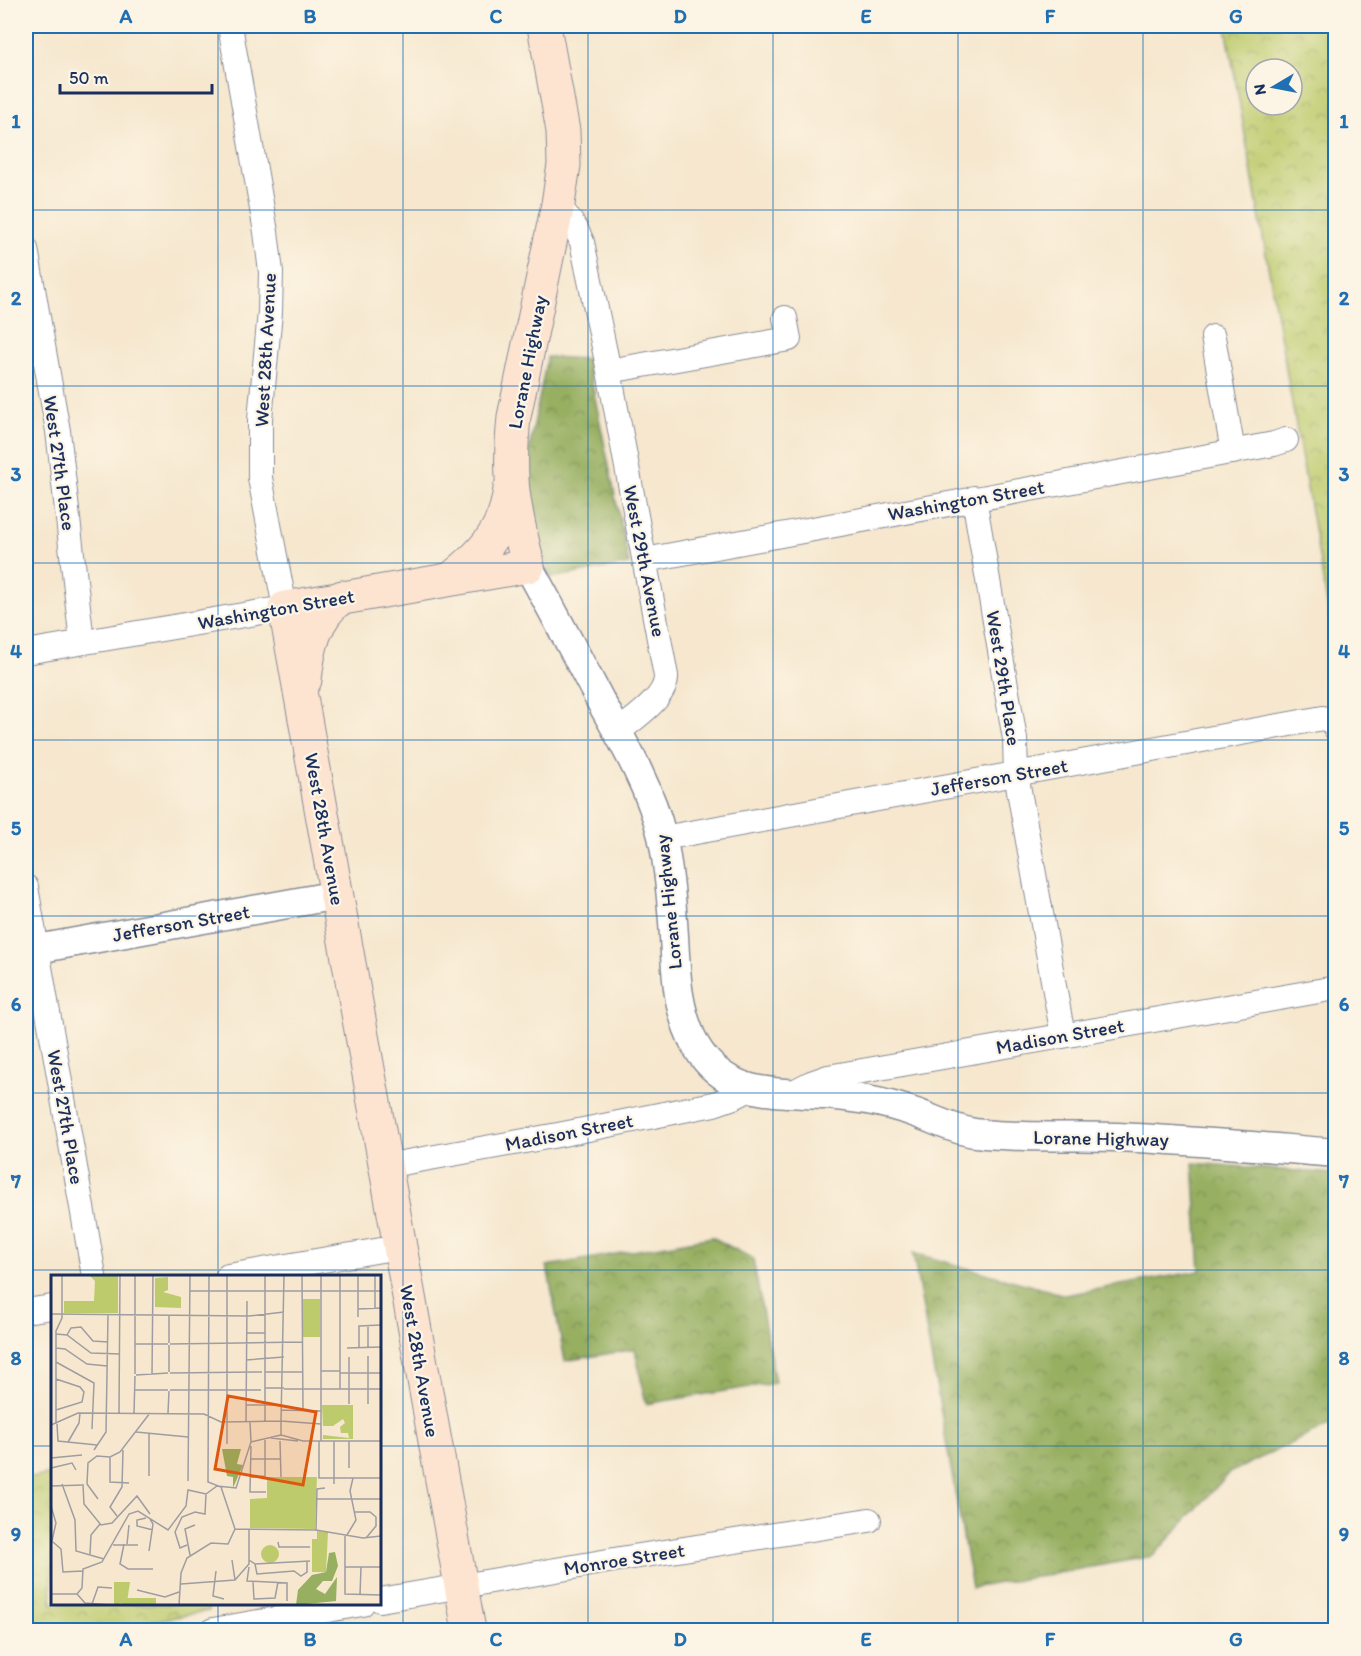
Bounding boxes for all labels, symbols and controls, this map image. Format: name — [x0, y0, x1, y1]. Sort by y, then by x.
text: A — [119, 4, 133, 28]
text: B — [304, 4, 317, 28]
text: C — [490, 4, 503, 28]
text: D — [673, 4, 687, 28]
text: E — [860, 4, 872, 28]
text: F — [1045, 4, 1056, 28]
text: G — [1229, 4, 1243, 28]
scale bar — [60, 57, 212, 95]
north arrow — [1244, 57, 1304, 117]
text: 50 m — [69, 67, 109, 89]
text: N — [1249, 83, 1270, 96]
text: 1 — [11, 109, 21, 133]
text: 1 — [1339, 109, 1349, 133]
street label: West 28th Avenue — [249, 272, 281, 428]
text: 2 — [11, 286, 22, 310]
text: 2 — [1339, 286, 1350, 310]
street label: Lorane Highway — [502, 293, 552, 431]
street label: West 27th Place — [39, 394, 81, 532]
text: 3 — [11, 462, 22, 486]
text: 3 — [1339, 462, 1350, 486]
street label: Washington Street — [886, 474, 1046, 526]
street label: West 29th Avenue — [619, 483, 671, 639]
street label: Washington Street — [196, 583, 356, 635]
street label: West 29th Place — [981, 608, 1027, 748]
text: 4 — [10, 639, 22, 663]
text: 4 — [1338, 639, 1350, 663]
street label: West 28th Avenue — [300, 751, 350, 907]
street label: Jefferson Street — [928, 753, 1070, 801]
text: 5 — [11, 816, 22, 840]
text: 5 — [1339, 816, 1350, 840]
street label: Lorane Highway — [649, 833, 687, 971]
street label: Jefferson Street — [110, 899, 252, 947]
text: 6 — [11, 992, 22, 1016]
text: 6 — [1339, 992, 1350, 1016]
street label: Madison Street — [994, 1013, 1126, 1059]
street label: West 27th Place — [42, 1048, 90, 1186]
street label: Madison Street — [503, 1108, 635, 1156]
street label: Lorane Highway — [1033, 1125, 1170, 1151]
text: 7 — [10, 1169, 21, 1193]
text: 7 — [1338, 1169, 1349, 1193]
inset map — [51, 1275, 381, 1605]
street label: West 28th Avenue — [395, 1283, 445, 1439]
text: 8 — [11, 1346, 22, 1370]
text: 8 — [1339, 1346, 1350, 1370]
text: 9 — [11, 1522, 21, 1546]
text: 9 — [1339, 1522, 1349, 1546]
street label: Monroe Street — [562, 1537, 687, 1580]
text: A — [119, 1627, 133, 1651]
text: B — [304, 1627, 317, 1651]
text: C — [490, 1627, 503, 1651]
text: D — [673, 1627, 687, 1651]
text: E — [860, 1627, 872, 1651]
text: F — [1045, 1627, 1056, 1651]
text: G — [1229, 1627, 1243, 1651]

